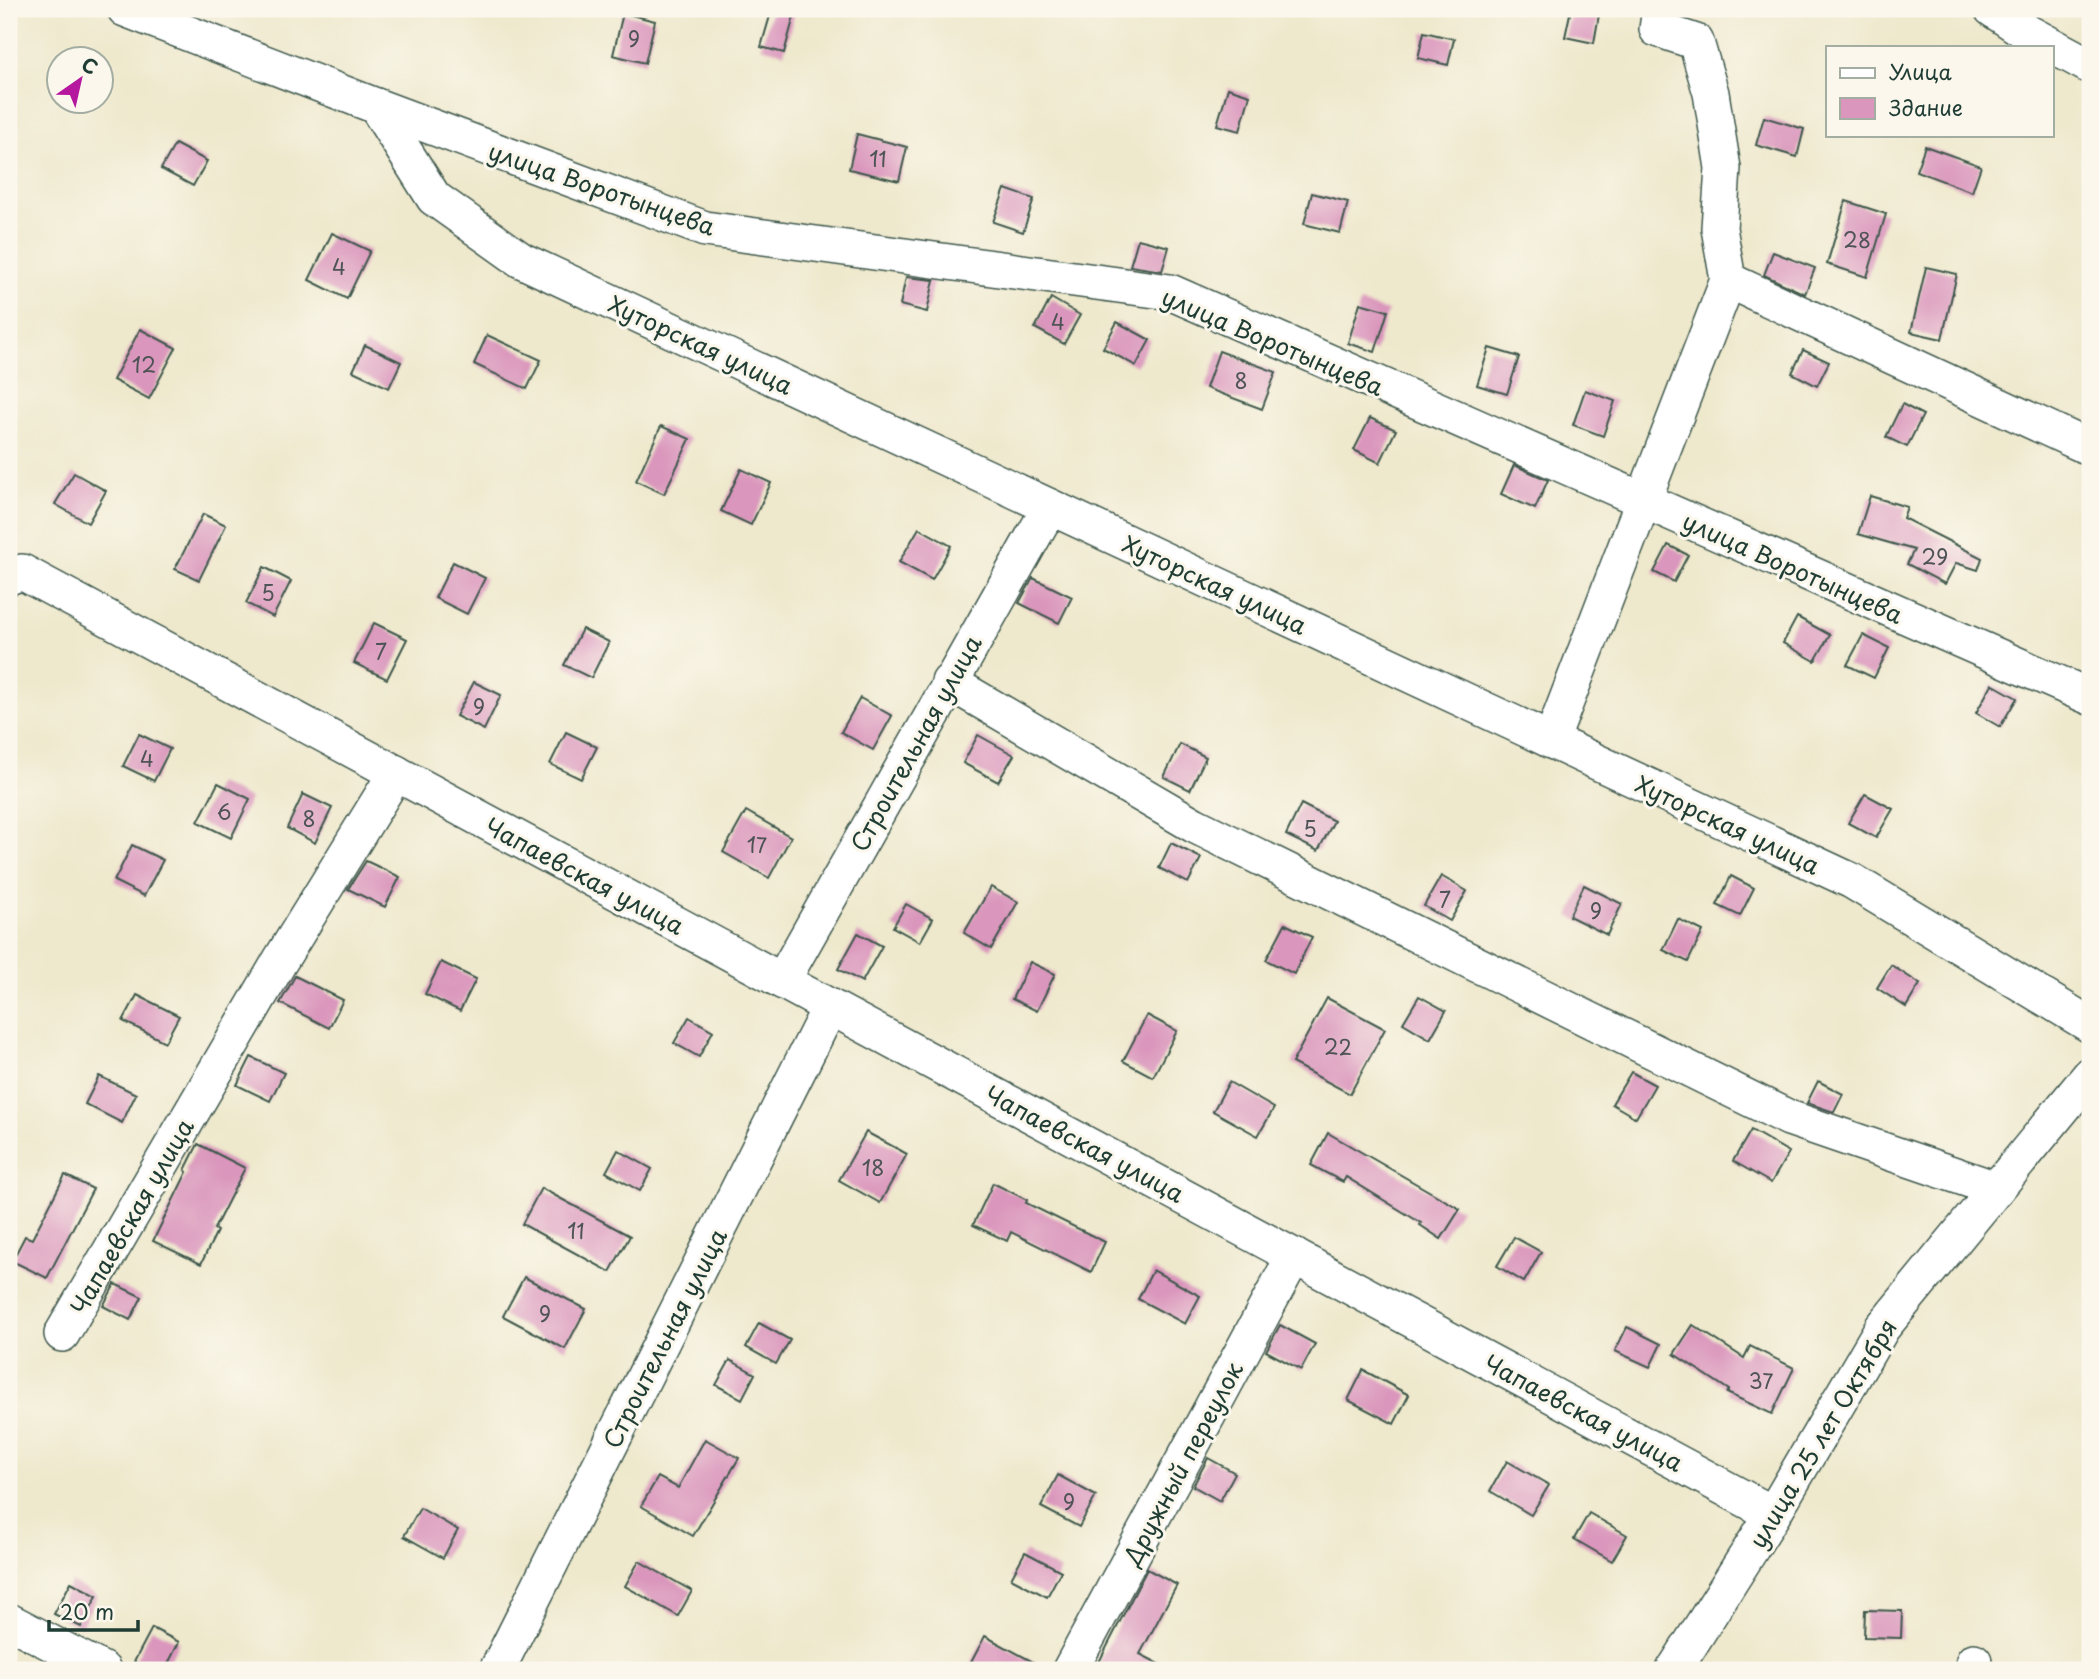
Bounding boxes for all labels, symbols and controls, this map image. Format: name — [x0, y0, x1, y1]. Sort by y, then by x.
house number: 9 — [628, 22, 640, 54]
north arrow — [46, 46, 116, 116]
legend — [1826, 46, 2054, 136]
text: С — [76, 49, 104, 81]
text: Улица — [1889, 55, 1952, 87]
text: Здание — [1889, 91, 1963, 123]
street label: улица Воротынцева — [484, 132, 720, 244]
house number: 11 — [869, 142, 887, 174]
house number: 28 — [1843, 223, 1871, 255]
house number: 4 — [332, 250, 346, 282]
street label: улица Воротынцева — [1156, 278, 1390, 404]
street label: Хуторская улица — [603, 285, 799, 403]
house number: 4 — [1051, 305, 1065, 337]
house number: 12 — [132, 348, 156, 380]
house number: 8 — [1234, 364, 1248, 396]
street label: улица Воротынцева — [1677, 502, 1909, 632]
street label: Хуторская улица — [1117, 525, 1313, 643]
house number: 29 — [1922, 540, 1948, 572]
house number: 5 — [261, 576, 275, 608]
street label: Строительная улица — [841, 628, 989, 858]
house number: 7 — [375, 635, 387, 667]
house number: 9 — [473, 690, 485, 722]
house number: 4 — [140, 742, 154, 774]
street label: Хуторская улица — [1630, 765, 1826, 883]
house number: 6 — [217, 795, 231, 827]
house number: 8 — [302, 802, 316, 834]
street label: Чапаевская улица — [479, 807, 691, 943]
house number: 5 — [1303, 812, 1317, 844]
house number: 17 — [747, 828, 767, 860]
house number: 7 — [1439, 883, 1451, 915]
house number: 9 — [1590, 894, 1602, 926]
house number: 22 — [1324, 1030, 1352, 1062]
street label: Чапаевская улица — [979, 1075, 1191, 1211]
street label: Чапаевская улица — [60, 1111, 202, 1321]
house number: 18 — [862, 1151, 884, 1183]
house number: 11 — [567, 1214, 585, 1246]
street label: Строительная улица — [593, 1222, 735, 1454]
house number: 9 — [539, 1297, 551, 1329]
street label: улица 25 лет Октября — [1739, 1311, 1905, 1555]
street label: Чапаевская улица — [1478, 1344, 1690, 1480]
street label: Дружный переулок — [1113, 1354, 1251, 1572]
house number: 37 — [1749, 1364, 1773, 1396]
house number: 9 — [1063, 1485, 1075, 1517]
scale bar — [49, 1588, 138, 1632]
text: 20 m — [60, 1595, 114, 1627]

